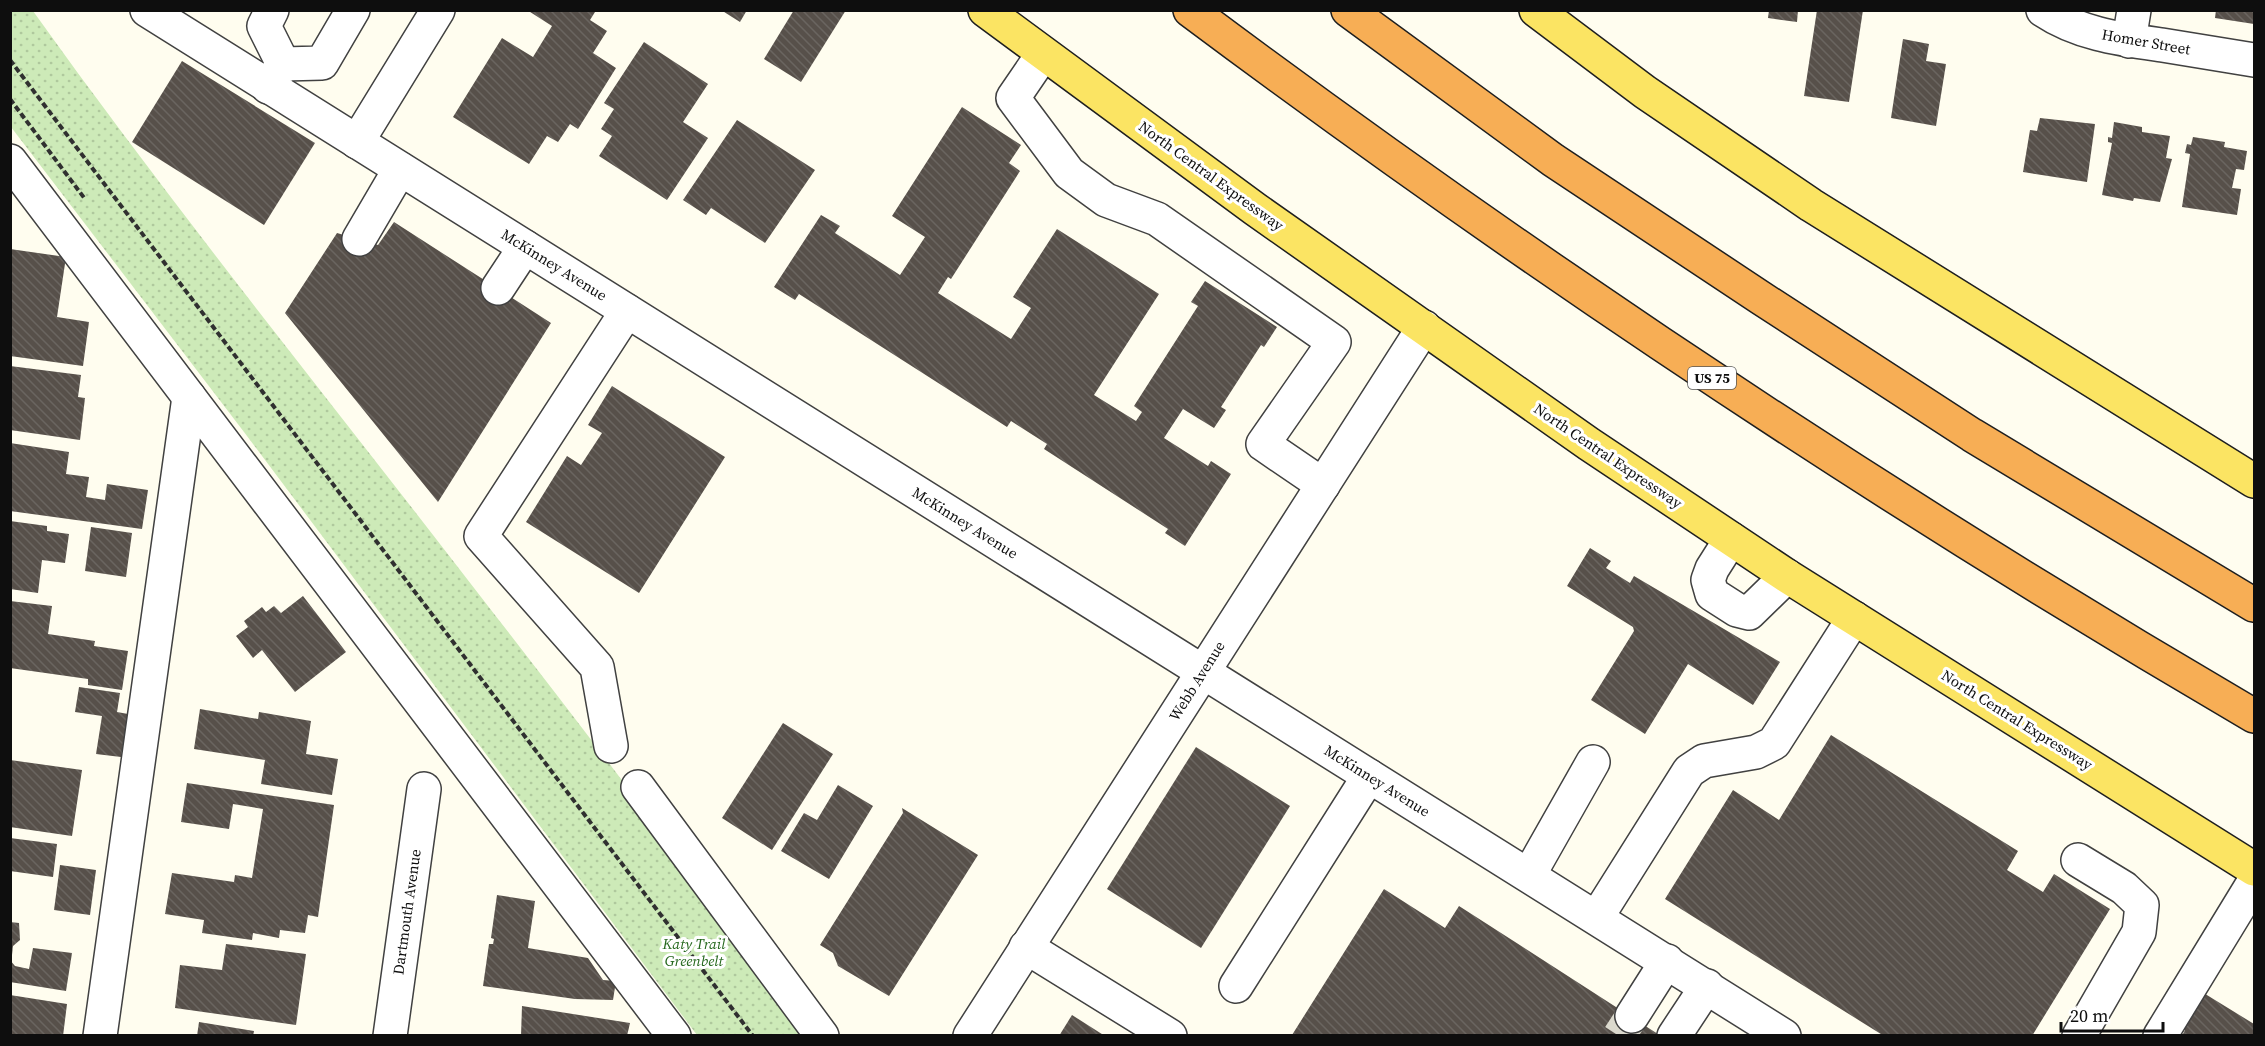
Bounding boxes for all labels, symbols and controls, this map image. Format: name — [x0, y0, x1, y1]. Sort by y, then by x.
street label: Homer Street — [2100, 23, 2192, 60]
street label: North Central Expressway — [1135, 116, 1288, 236]
street label: McKinney Avenue — [497, 224, 611, 306]
road number: US 75 — [1688, 367, 1736, 389]
street label: North Central Expressway — [1530, 398, 1687, 513]
street label: McKinney Avenue — [908, 482, 1022, 564]
street label: Webb Avenue — [1164, 636, 1230, 725]
street label: North Central Expressway — [1938, 664, 2097, 775]
street label: McKinney Avenue — [1320, 740, 1434, 822]
street label: Dartmouth Avenue — [387, 847, 426, 976]
park label: Katy Trail Greenbelt — [661, 933, 726, 971]
scale bar — [2061, 995, 2163, 1033]
text: 20 m — [2070, 1003, 2108, 1028]

